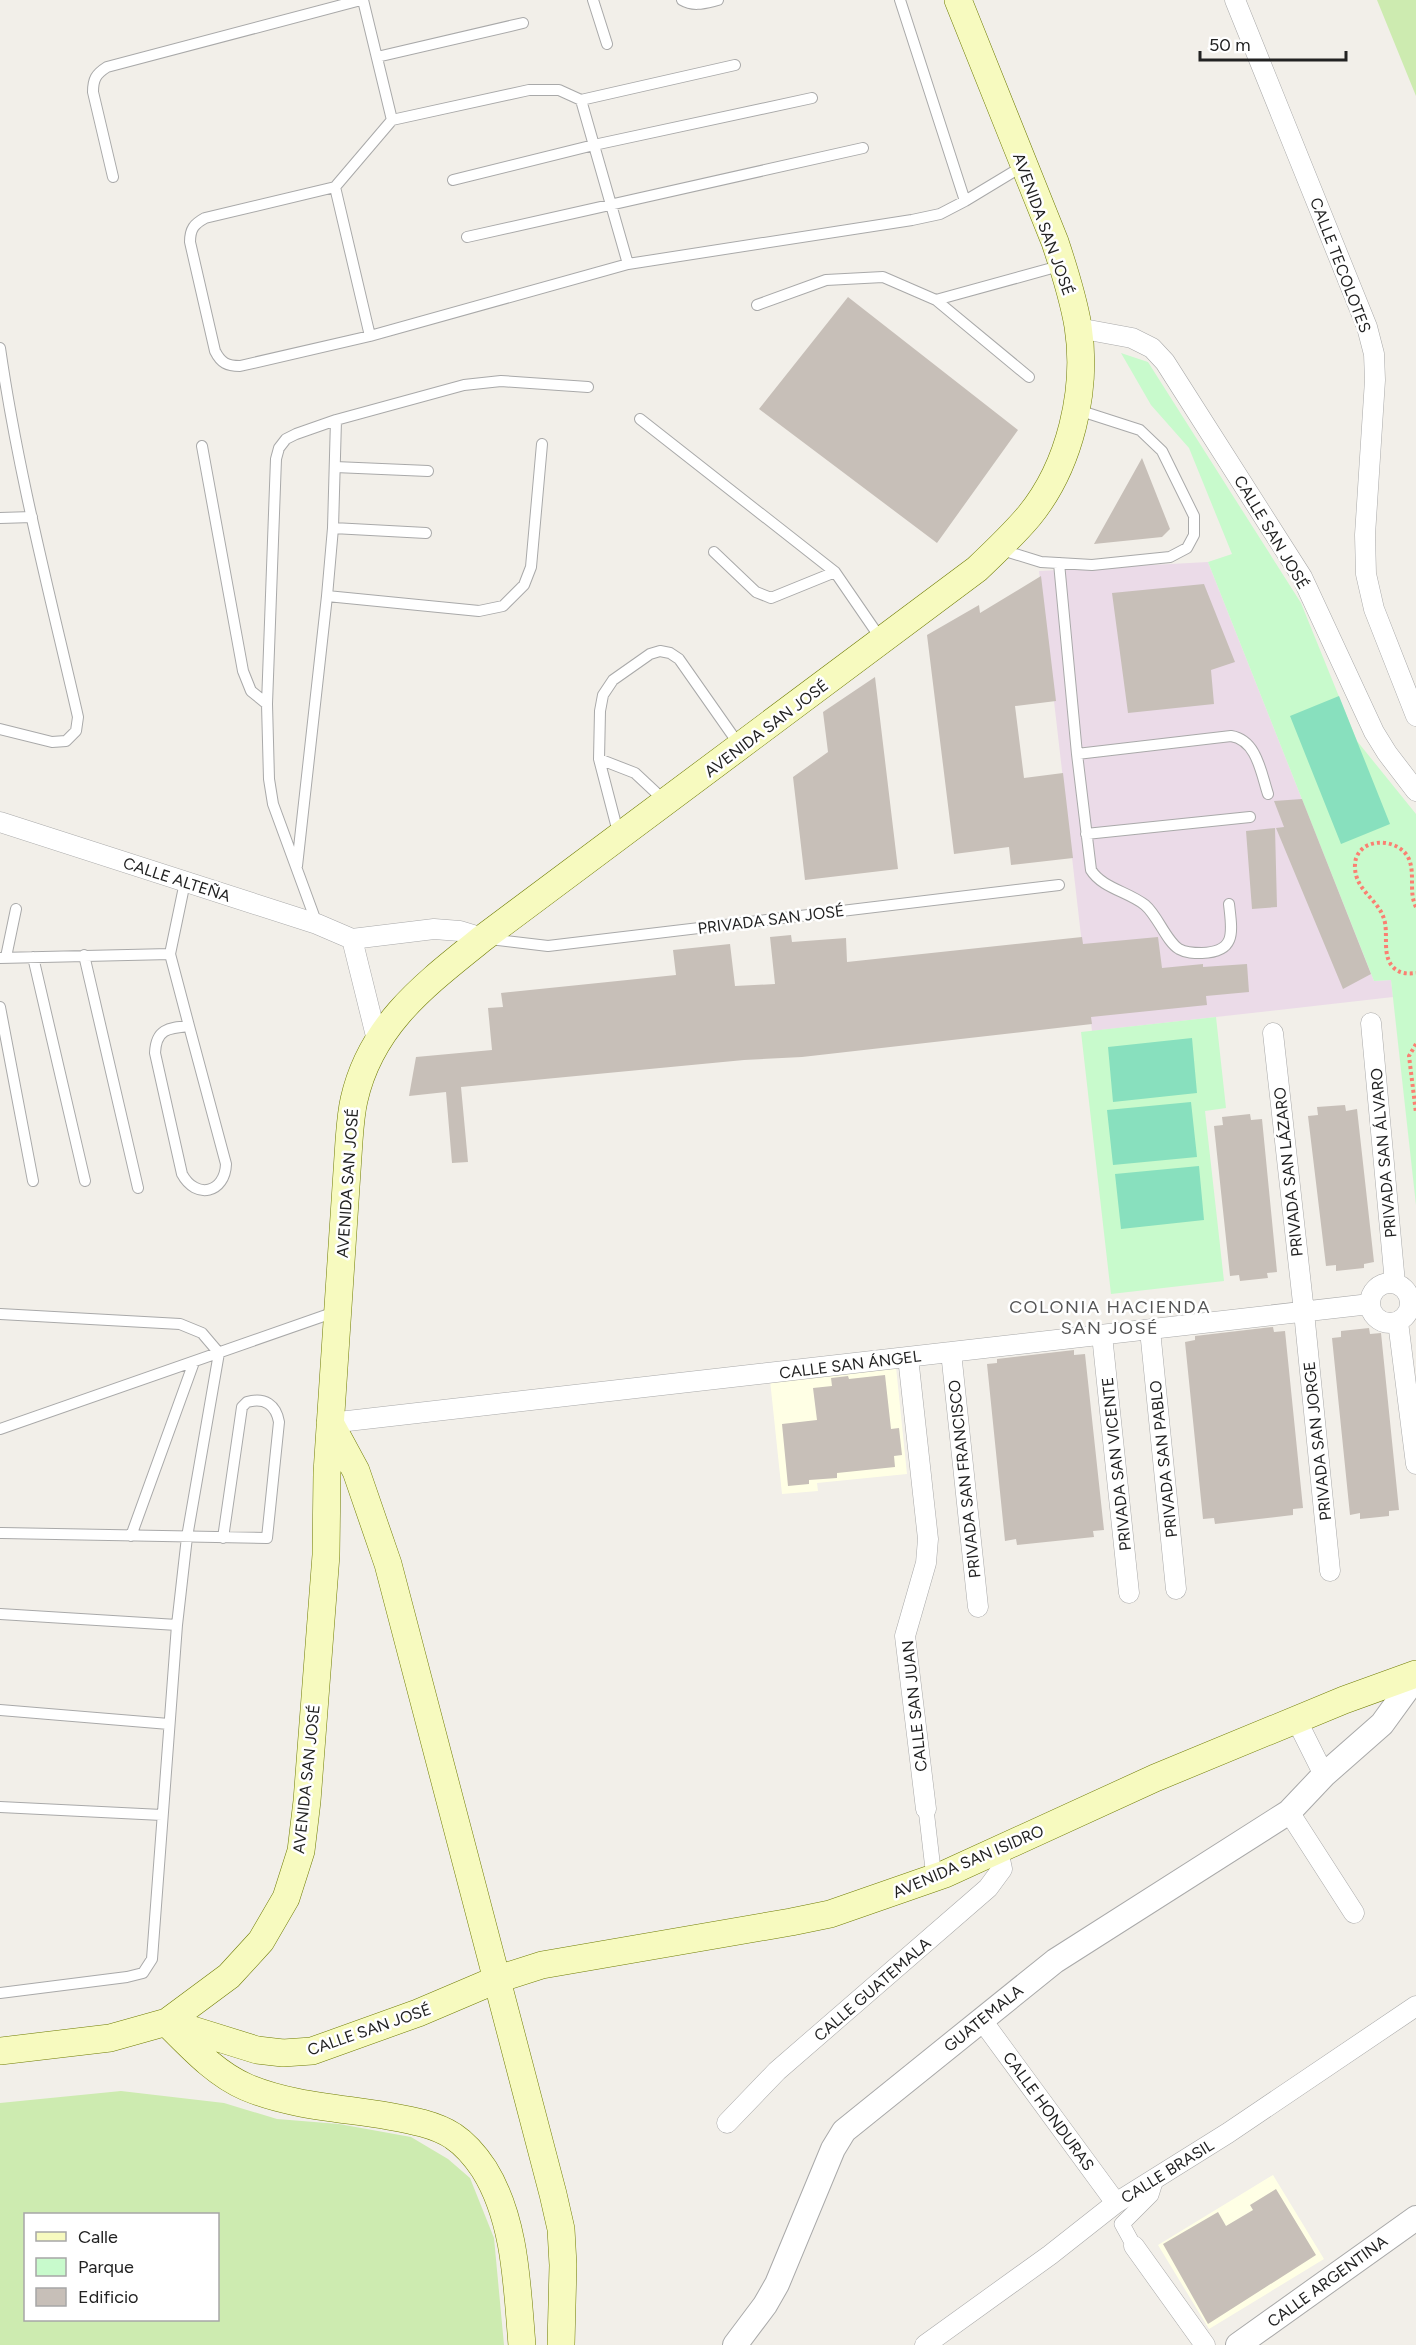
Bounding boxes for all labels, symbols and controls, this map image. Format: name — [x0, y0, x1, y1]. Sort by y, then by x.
scale bar — [1200, 24, 1346, 62]
text: 50 m — [1209, 34, 1251, 56]
street label: AVENIDA SAN JOSÉ — [1009, 150, 1078, 298]
street label: CALLE TECOLOTES — [1306, 195, 1375, 336]
street label: CALLE SAN JOSÉ — [1230, 472, 1313, 593]
street label: AVENIDA SAN JOSÉ — [701, 676, 832, 781]
street label: CALLE ALTEÑA — [121, 853, 233, 906]
street label: PRIVADA SAN JOSÉ — [697, 901, 845, 938]
street label: PRIVADA SAN ÁLVARO — [1367, 1067, 1400, 1239]
street label: PRIVADA SAN LÁZARO — [1270, 1086, 1307, 1258]
street label: AVENIDA SAN JOSÉ — [333, 1107, 362, 1259]
district label: COLONIA HACIENDA SAN JOSÉ — [1009, 1296, 1211, 1339]
street label: CALLE SAN ÁNGEL — [778, 1346, 923, 1383]
street label: PRIVADA SAN JORGE — [1300, 1360, 1335, 1521]
street label: PRIVADA SAN VICENTE — [1098, 1376, 1135, 1552]
street label: PRIVADA SAN FRANCISCO — [945, 1379, 984, 1579]
street label: PRIVADA SAN PABLO — [1146, 1379, 1181, 1538]
street label: CALLE SAN JUAN — [898, 1639, 931, 1773]
street label: AVENIDA SAN JOSÉ — [289, 1703, 324, 1855]
street label: AVENIDA SAN ISIDRO — [890, 1821, 1047, 1902]
street label: CALLE GUATEMALA — [810, 1933, 935, 2045]
street label: GUATEMALA — [940, 1981, 1027, 2056]
street label: CALLE SAN JOSÉ — [305, 1999, 433, 2060]
street label: CALLE HONDURAS — [999, 2048, 1098, 2175]
street label: CALLE BRASIL — [1117, 2135, 1218, 2207]
legend — [24, 2213, 219, 2321]
text: Calle — [78, 2226, 118, 2248]
street label: CALLE ARGENTINA — [1264, 2231, 1391, 2331]
text: Parque — [78, 2256, 134, 2278]
text: Edificio — [78, 2286, 139, 2308]

